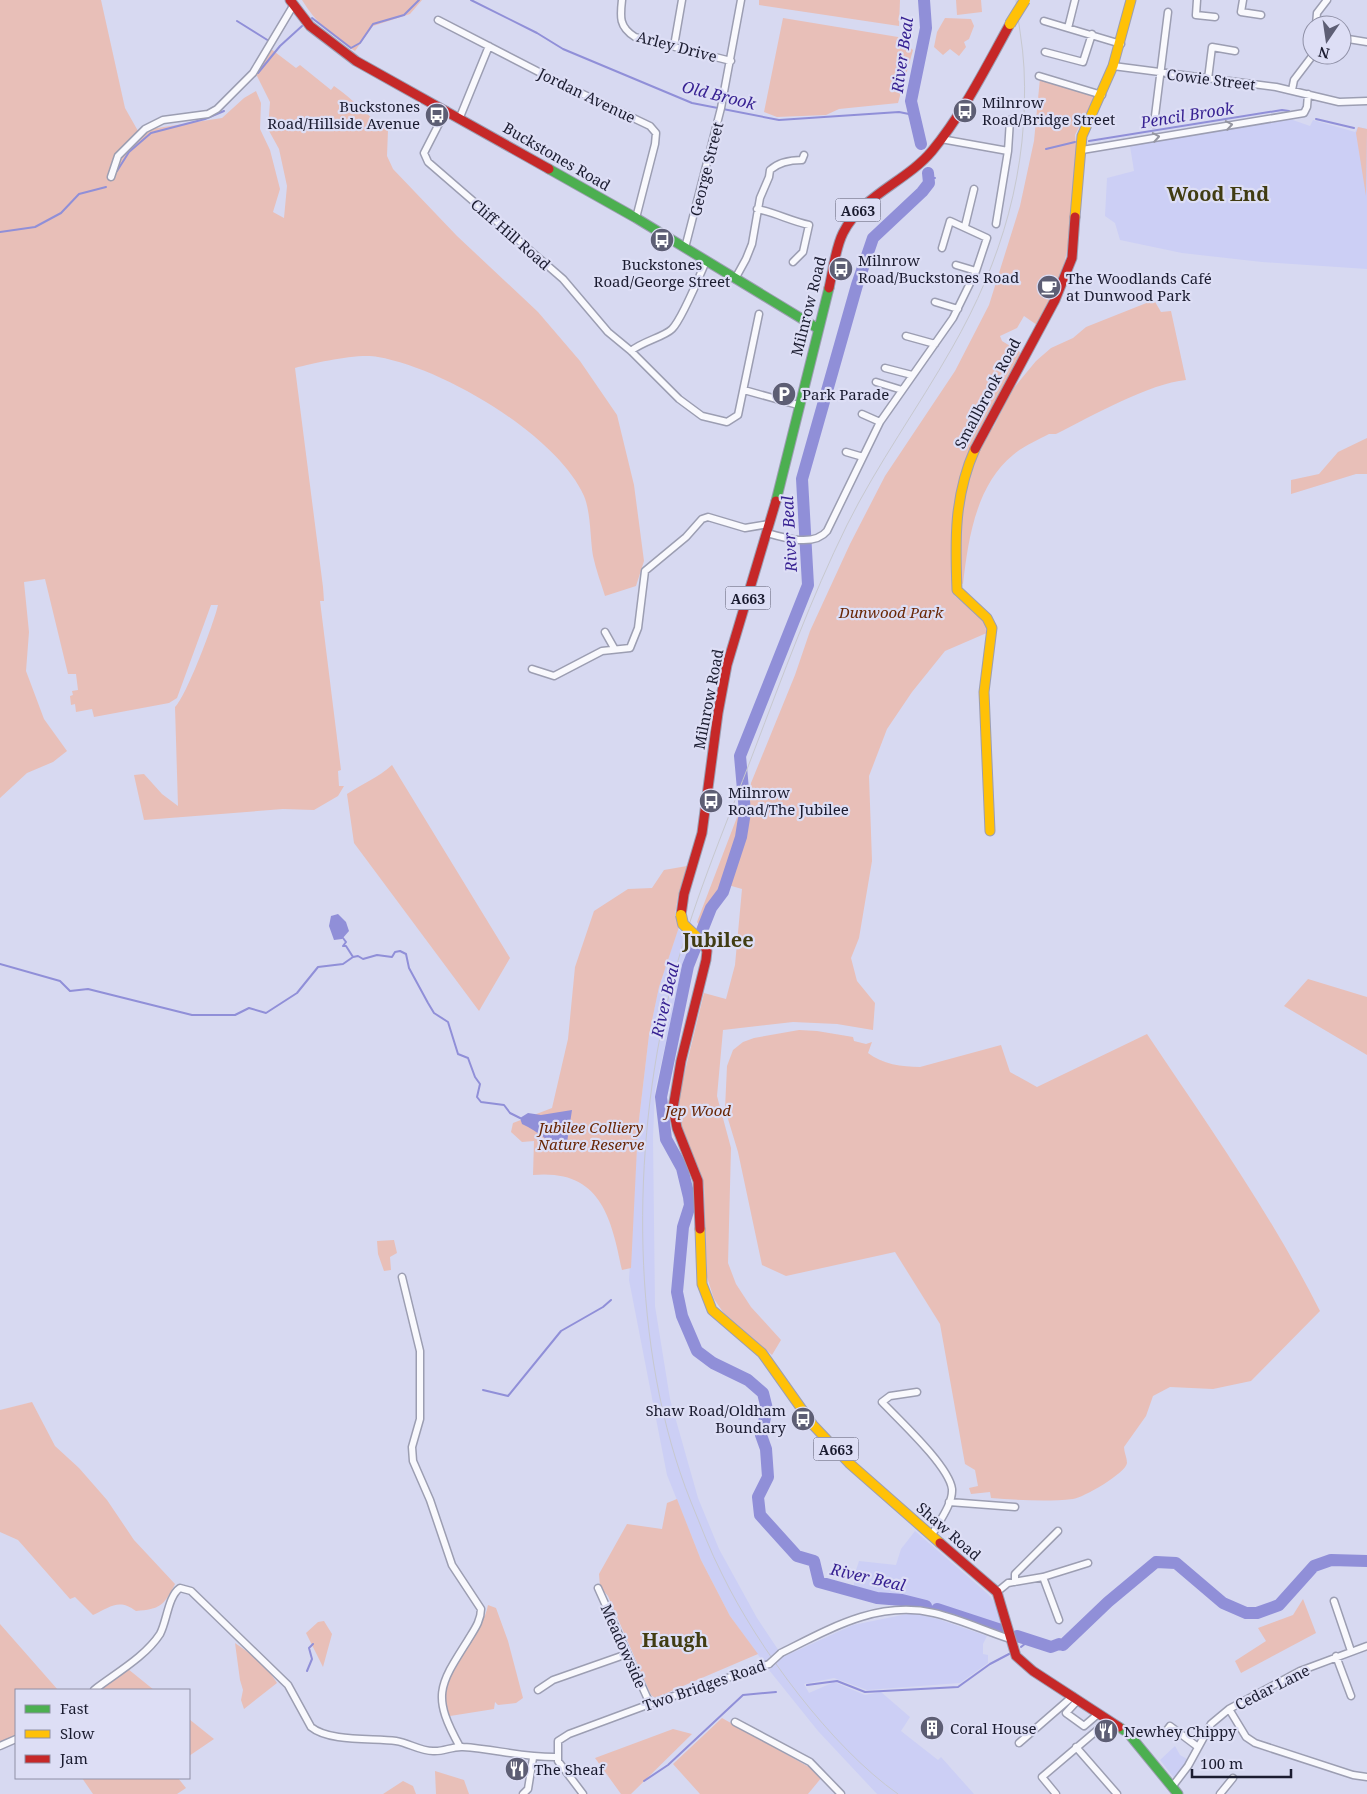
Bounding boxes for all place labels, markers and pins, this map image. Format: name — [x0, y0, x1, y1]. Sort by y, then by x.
place label: Milnrow Road/Bridge Street — [982, 92, 1115, 129]
place label: Buckstones Road/Hillside Avenue — [267, 96, 420, 133]
bus stop icon: Milnrow Road/Bridge Street — [952, 98, 978, 124]
bus stop icon: Buckstones Road/Hillside Avenue — [424, 102, 450, 128]
bus stop icon: Buckstones Road/George Street — [649, 227, 675, 253]
place label: Milnrow Road/Buckstones Road — [858, 250, 1019, 287]
place label: Buckstones Road/George Street — [594, 254, 730, 291]
bus stop icon: Milnrow Road/Buckstones Road — [828, 256, 854, 282]
place label: The Woodlands Café at Dunwood Park — [1066, 268, 1212, 305]
cafe icon: The Woodlands Café at Dunwood Park — [1036, 274, 1062, 300]
parking icon: Park Parade — [771, 381, 797, 407]
place label: Park Parade — [802, 384, 889, 404]
place label: Milnrow Road/The Jubilee — [728, 782, 849, 819]
bus stop icon: Milnrow Road/The Jubilee — [698, 788, 724, 814]
place label: Shaw Road/Oldham Boundary — [645, 1400, 787, 1437]
bus stop icon: Shaw Road/Oldham Boundary — [790, 1406, 816, 1432]
building icon: Coral House — [919, 1715, 945, 1741]
place label: Coral House — [950, 1718, 1037, 1738]
restaurant icon: Newhey Chippy — [1093, 1718, 1119, 1744]
place label: Newhey Chippy — [1124, 1721, 1237, 1741]
restaurant icon: The Sheaf — [504, 1756, 530, 1782]
place label: The Sheaf — [534, 1759, 606, 1779]

